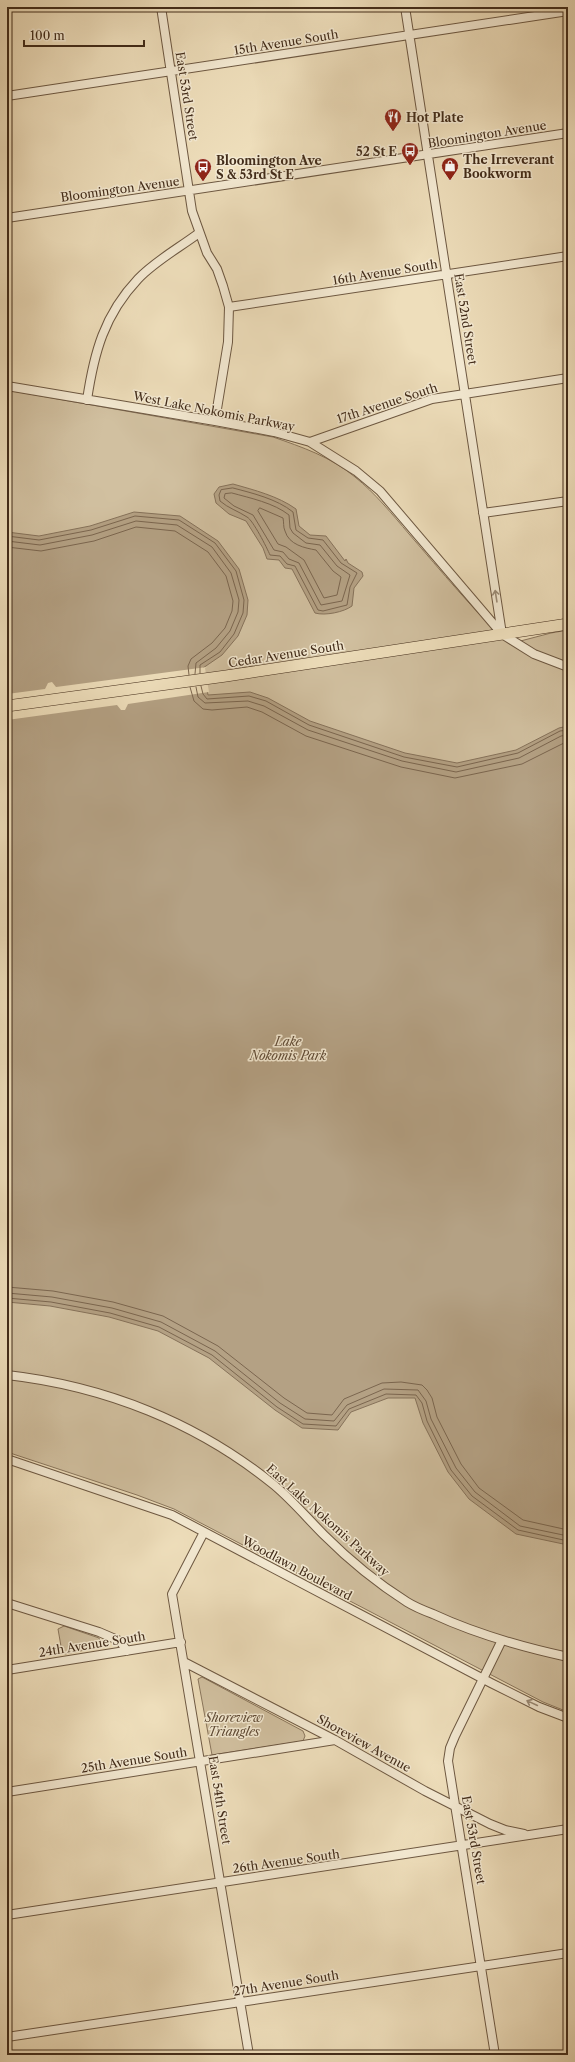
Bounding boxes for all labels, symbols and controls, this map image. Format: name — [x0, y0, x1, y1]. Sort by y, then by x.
scale bar — [24, 22, 144, 48]
street label: 15th Avenue South — [233, 26, 340, 58]
text: 100 m — [30, 28, 65, 43]
street label: East 53rd Street — [173, 51, 202, 142]
restaurant icon: Hot Plate — [383, 107, 403, 132]
place label: Hot Plate — [406, 110, 464, 125]
street label: Bloomington Avenue — [427, 117, 548, 151]
bus stop icon: 52 St E — [400, 141, 420, 166]
place label: 52 St E — [356, 144, 397, 159]
place label: The Irreverant Bookworm — [463, 152, 554, 181]
place label: Bloomington Ave S & 53rd St E — [216, 153, 322, 182]
shop icon: The Irreverant Bookworm — [440, 156, 460, 181]
bus stop icon: Bloomington Ave S & 53rd St E — [193, 157, 213, 182]
street label: Bloomington Avenue — [60, 173, 181, 205]
street label: 16th Avenue South — [331, 256, 439, 288]
street label: East 52nd Street — [451, 272, 481, 367]
street label: 17th Avenue South — [335, 379, 440, 426]
street label: West Lake Nokomis Parkway — [131, 388, 296, 434]
one-way arrow — [492, 590, 500, 603]
street label: Cedar Avenue South — [227, 637, 345, 671]
park label: Lake Nokomis Park — [249, 1034, 327, 1063]
street label: East Lake Nokomis Parkway — [264, 1461, 393, 1579]
street label: Woodlawn Boulevard — [239, 1532, 355, 1604]
street label: 24th Avenue South — [38, 1628, 147, 1660]
one-way arrow — [526, 1699, 538, 1706]
park label: Shoreview Triangles — [204, 1710, 263, 1739]
street label: Shoreview Avenue — [314, 1711, 414, 1775]
street label: 25th Avenue South — [80, 1744, 189, 1776]
street label: East 54th Street — [206, 1755, 235, 1846]
street label: East 53rd Street — [459, 1795, 489, 1886]
street label: 26th Avenue South — [232, 1846, 341, 1876]
street label: 27th Avenue South — [232, 1967, 340, 1999]

